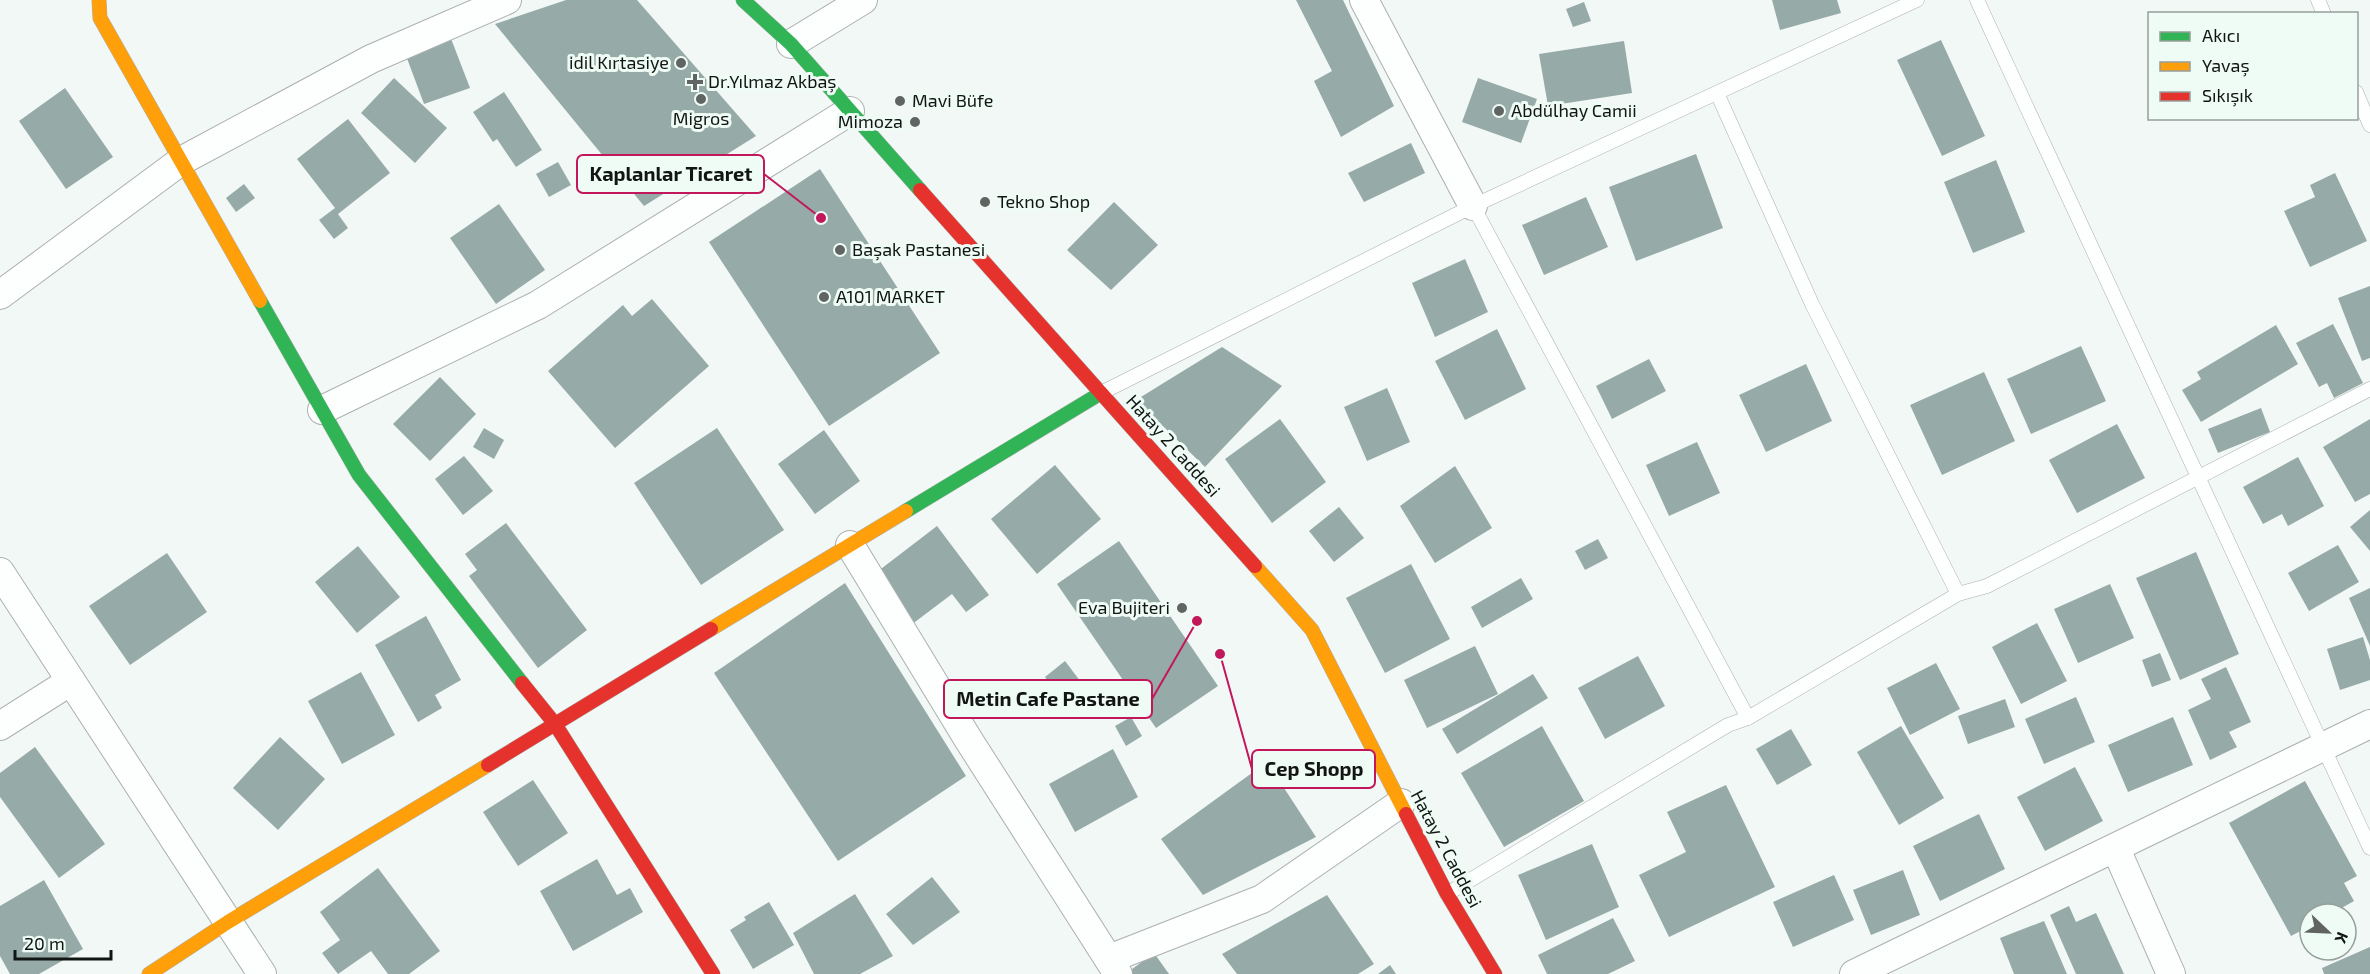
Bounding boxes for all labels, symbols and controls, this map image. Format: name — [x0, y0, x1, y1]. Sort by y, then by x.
legend — [2148, 12, 2358, 120]
text: Akıcı — [2202, 24, 2240, 46]
place label: idil Kırtasiye — [569, 51, 669, 73]
text: Yavaş — [2202, 54, 2250, 77]
marker: idil Kırtasiye — [674, 56, 688, 70]
place label: Dr.Yılmaz Akbaş — [708, 70, 836, 93]
marker: Dr.Yılmaz Akbaş — [686, 73, 704, 91]
text: Sıkışık — [2202, 84, 2253, 107]
place label: Mavi Büfe — [912, 89, 993, 111]
marker: Migros — [694, 92, 708, 106]
marker: Mavi Büfe — [893, 94, 907, 108]
place label: Abdülhay Camii — [1511, 99, 1637, 121]
marker: Abdülhay Camii — [1492, 104, 1506, 118]
place label: Migros — [673, 107, 729, 129]
place label: Mimoza — [838, 110, 903, 132]
marker: Mimoza — [908, 115, 922, 129]
callout: Kaplanlar Ticaret — [577, 155, 764, 193]
text: Kaplanlar Ticaret — [589, 161, 753, 185]
place label: Tekno Shop — [997, 190, 1090, 212]
marker: Tekno Shop — [978, 195, 992, 209]
place label: Başak Pastanesi — [852, 238, 985, 261]
marker: Başak Pastanesi — [833, 243, 847, 257]
place label: A101 MARKET — [836, 285, 946, 307]
marker: A101 MARKET — [817, 290, 831, 304]
street label: Hatay 2 Caddesi — [1122, 390, 1225, 501]
place label: Eva Bujiteri — [1078, 596, 1170, 618]
marker: Eva Bujiteri — [1175, 601, 1189, 615]
callout: Metin Cafe Pastane — [944, 680, 1152, 718]
text: Metin Cafe Pastane — [956, 686, 1140, 710]
callout: Cep Shopp — [1252, 750, 1375, 788]
text: Cep Shopp — [1265, 756, 1363, 780]
street label: Hatay 2 Caddesi — [1407, 786, 1487, 911]
north arrow — [2298, 902, 2358, 962]
scale bar — [15, 923, 111, 961]
text: K — [2331, 930, 2353, 947]
text: 20 m — [24, 932, 65, 954]

